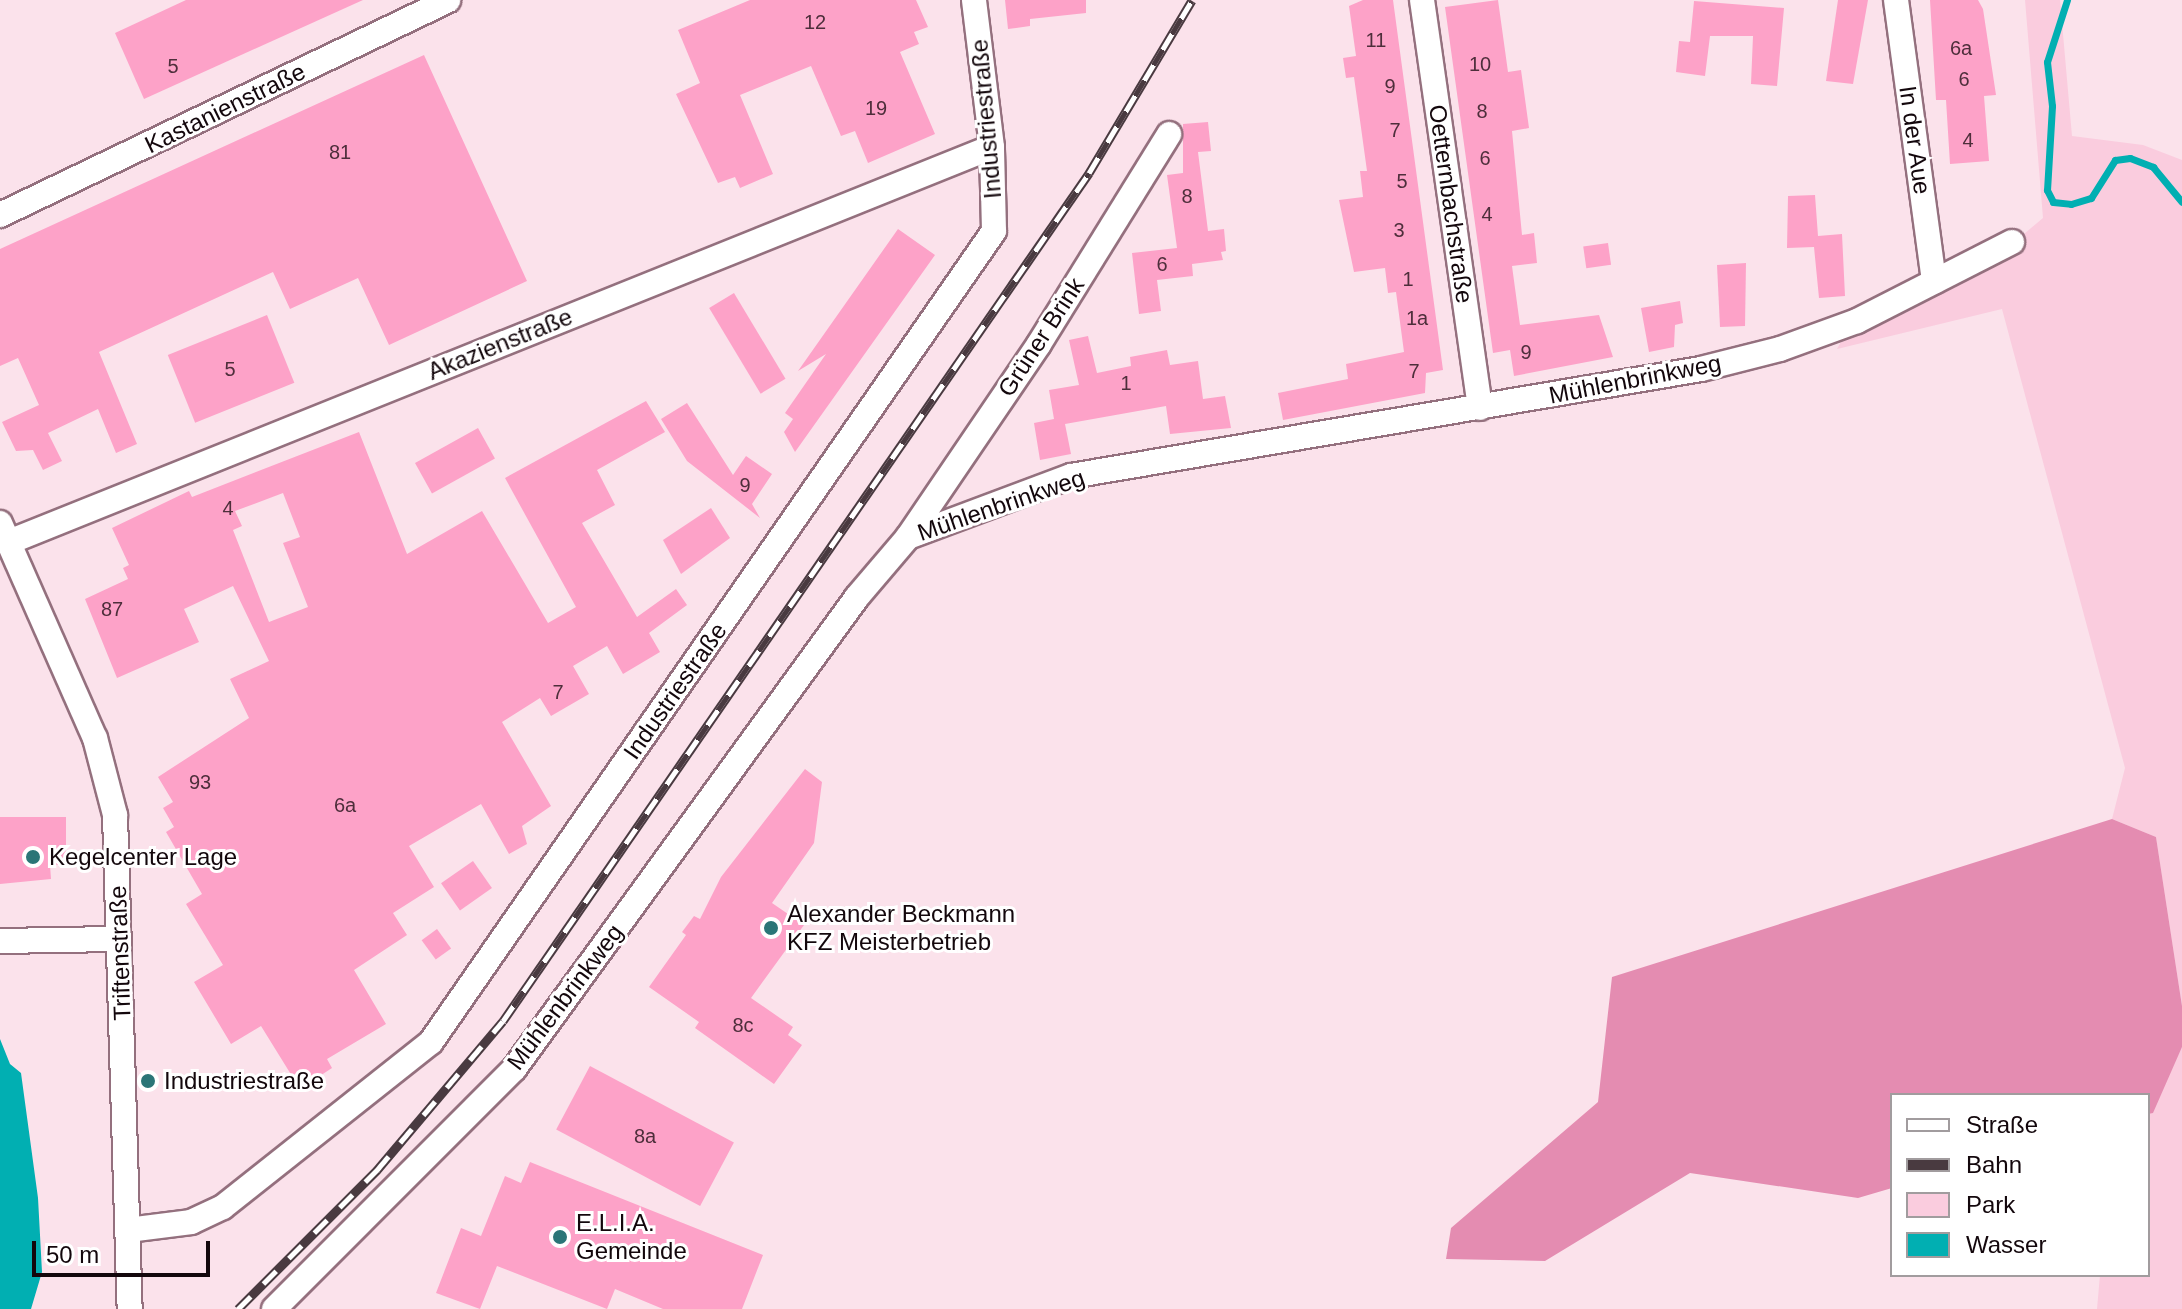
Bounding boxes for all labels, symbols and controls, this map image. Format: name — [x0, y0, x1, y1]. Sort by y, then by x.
house number: 12 — [804, 10, 826, 34]
house number: 11 — [1366, 28, 1386, 52]
house number: 6a — [1950, 36, 1972, 60]
street label: Industriestraße — [965, 38, 1007, 200]
house number: 10 — [1469, 52, 1491, 76]
house number: 5 — [167, 54, 179, 78]
street label: Kastanienstraße — [140, 57, 310, 159]
house number: 6 — [1958, 67, 1970, 91]
house number: 9 — [1384, 74, 1396, 98]
street label: In der Aue — [1893, 83, 1937, 197]
house number: 19 — [865, 96, 887, 120]
house number: 8 — [1476, 99, 1488, 123]
street label: Oetternbachstraße — [1423, 103, 1479, 305]
house number: 7 — [1389, 118, 1401, 142]
house number: 4 — [1962, 128, 1974, 152]
house number: 81 — [329, 140, 351, 164]
house number: 6 — [1479, 146, 1491, 170]
house number: 5 — [1396, 169, 1408, 193]
house number: 8 — [1181, 184, 1193, 208]
house number: 4 — [1481, 202, 1493, 226]
house number: 3 — [1393, 218, 1405, 242]
house number: 6 — [1156, 252, 1168, 276]
house number: 1 — [1402, 267, 1414, 291]
street label: Grüner Brink — [992, 272, 1090, 402]
street label: Akazienstraße — [423, 302, 577, 386]
house number: 1a — [1406, 306, 1428, 330]
house number: 9 — [1520, 340, 1532, 364]
street label: Mühlenbrinkweg — [1546, 348, 1724, 410]
house number: 5 — [224, 357, 236, 381]
house number: 7 — [1408, 359, 1420, 383]
house number: 1 — [1120, 371, 1132, 395]
street label: Mühlenbrinkweg — [914, 463, 1088, 547]
house number: 9 — [739, 473, 751, 497]
house number: 4 — [222, 496, 234, 520]
house number: 87 — [101, 597, 123, 621]
street label: Industriestraße — [617, 617, 733, 765]
house number: 7 — [552, 680, 564, 704]
house number: 93 — [189, 770, 211, 794]
house number: 6a — [334, 793, 356, 817]
place label: Kegelcenter Lage — [49, 843, 237, 871]
marker: Kegelcenter Lage — [24, 848, 42, 866]
street label: Triftenstraße — [103, 885, 137, 1021]
place label: Alexander Beckmann KFZ Meisterbetrieb — [787, 900, 1015, 956]
street label: Mühlenbrinkweg — [501, 919, 629, 1075]
marker: Alexander Beckmann KFZ Meisterbetrieb — [762, 919, 780, 937]
house number: 8c — [732, 1013, 754, 1037]
place label: Industriestraße — [164, 1067, 324, 1095]
marker: Industriestraße — [139, 1072, 157, 1090]
legend — [1890, 1093, 2150, 1277]
text: Straße — [1966, 1111, 2038, 1138]
house number: 8a — [634, 1124, 656, 1148]
text: Bahn — [1966, 1151, 2022, 1178]
text: Park — [1966, 1191, 2015, 1218]
place label: E.L.I.A. Gemeinde — [576, 1209, 687, 1265]
scale bar — [36, 1225, 214, 1275]
marker: E.L.I.A. Gemeinde — [551, 1228, 569, 1246]
text: Wasser — [1966, 1231, 2046, 1258]
text: 50 m — [46, 1241, 99, 1268]

